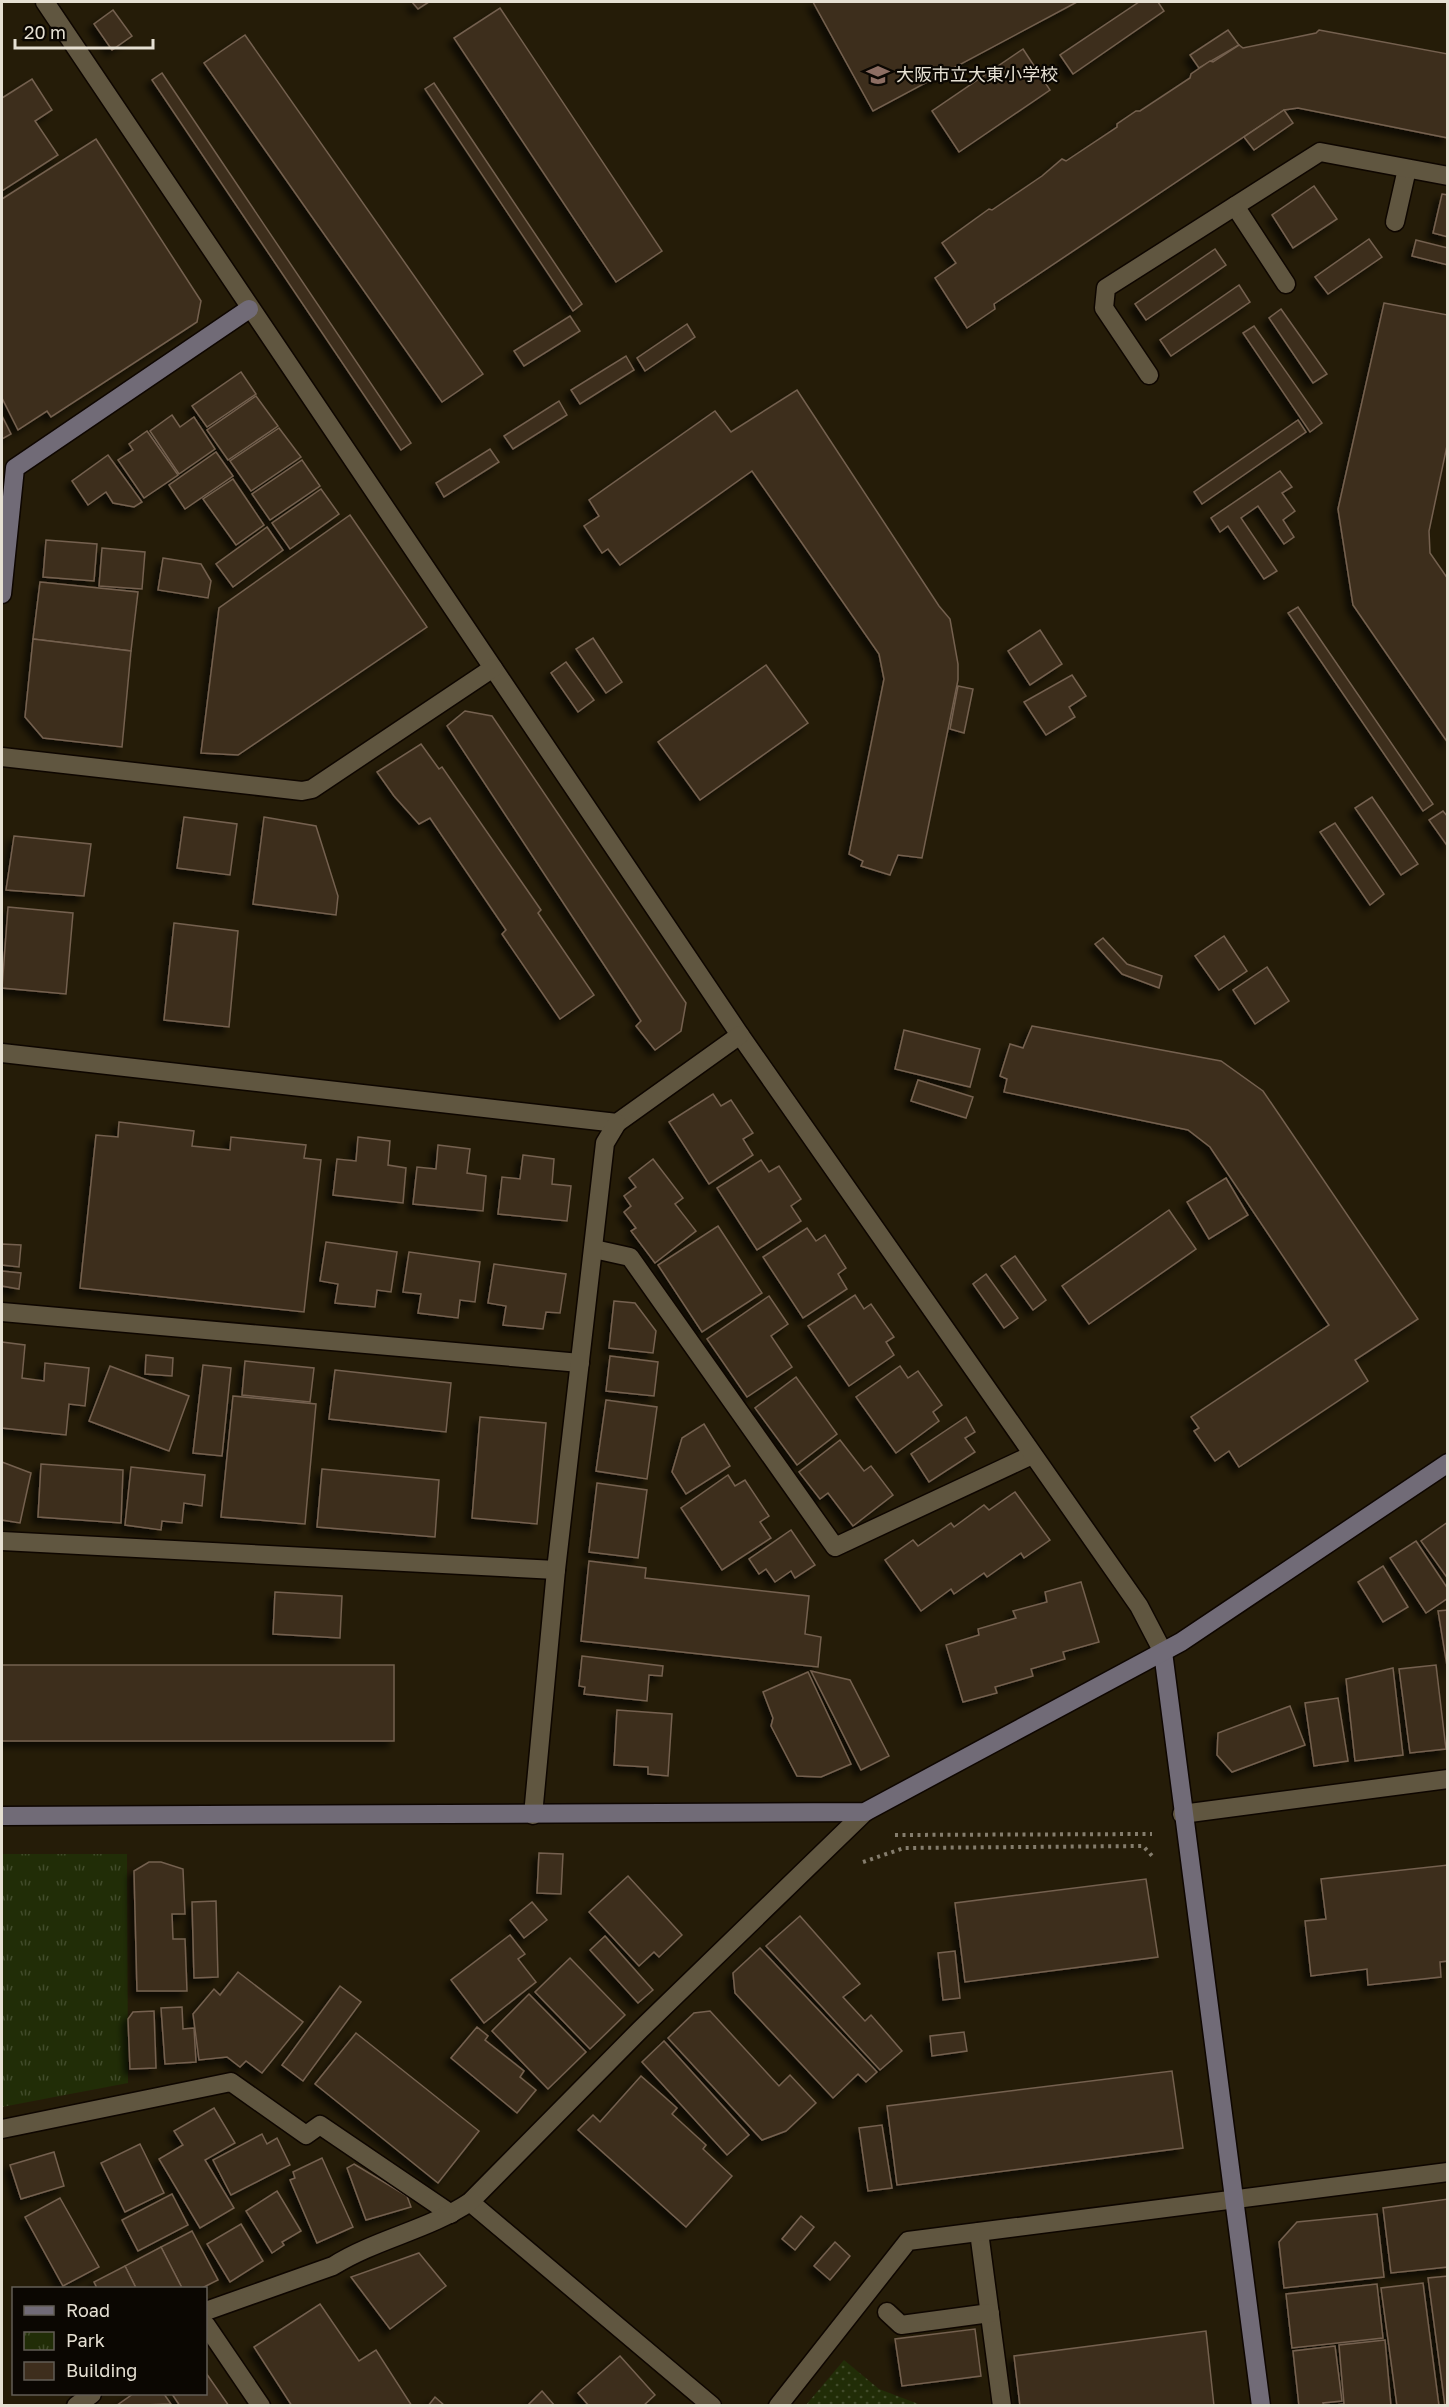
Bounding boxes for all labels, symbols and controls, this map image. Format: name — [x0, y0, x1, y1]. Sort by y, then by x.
scale bar — [15, 12, 153, 50]
text: 20 m — [24, 21, 66, 43]
school or university icon: 大阪市立大東小学校 — [865, 62, 891, 88]
place label: 大阪市立大東小学校 — [896, 63, 1058, 85]
legend — [12, 2287, 207, 2395]
text: Road — [66, 2299, 110, 2321]
text: Park — [66, 2329, 105, 2351]
text: Building — [66, 2359, 137, 2381]

